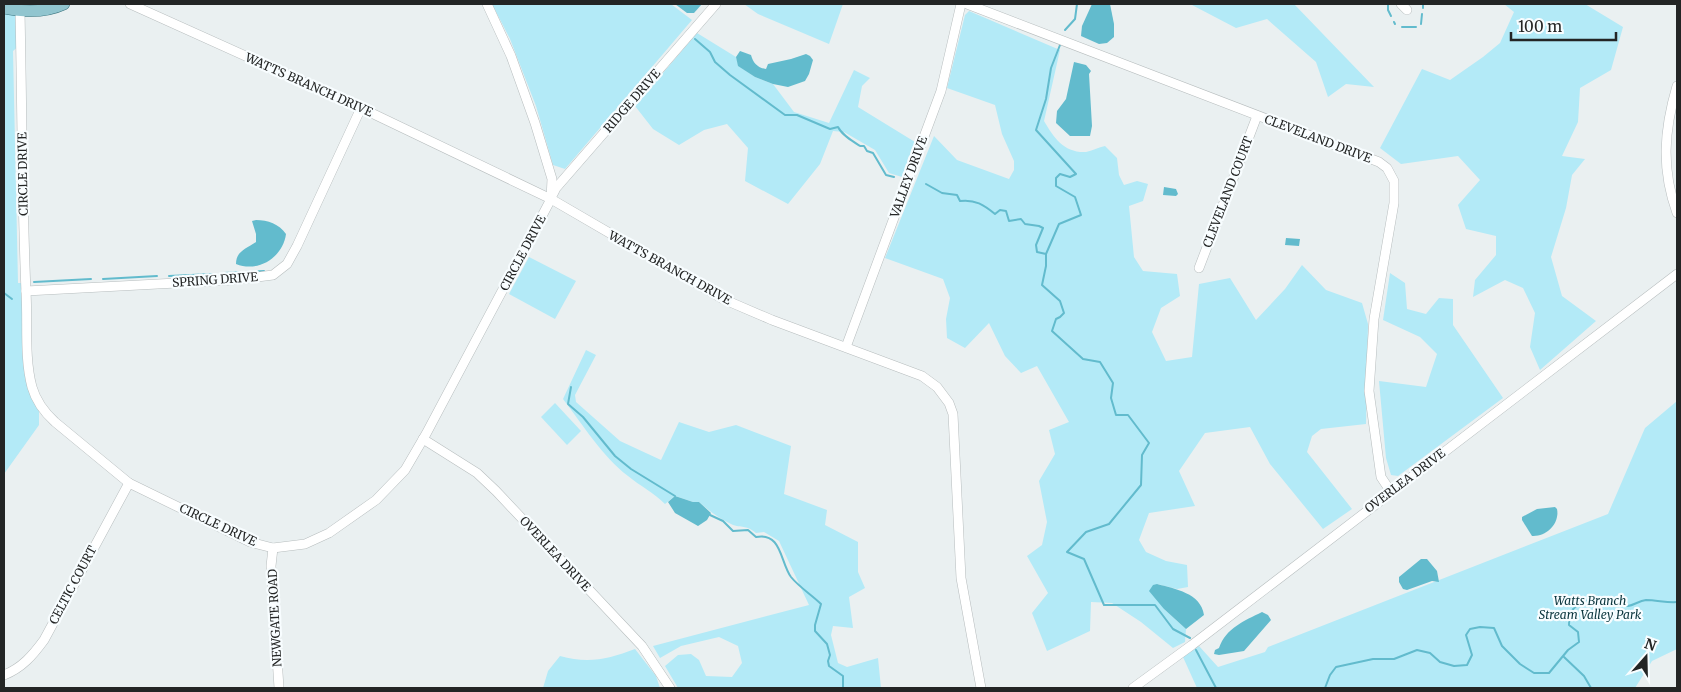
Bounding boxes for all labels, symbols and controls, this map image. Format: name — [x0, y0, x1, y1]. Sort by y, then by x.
scale bar — [1511, 10, 1616, 42]
text: 100 m — [1518, 17, 1562, 36]
street label: WATTS BRANCH DRIVE — [242, 49, 376, 120]
street label: RIDGE DRIVE — [600, 66, 663, 135]
street label: CLEVELAND DRIVE — [1262, 111, 1374, 166]
street label: CIRCLE DRIVE — [14, 132, 31, 216]
street label: VALLEY DRIVE — [887, 134, 930, 221]
street label: CLEVELAND COURT — [1199, 134, 1256, 250]
street label: CIRCLE DRIVE — [496, 212, 549, 293]
street label: WATTS BRANCH DRIVE — [605, 227, 735, 308]
street label: SPRING DRIVE — [172, 269, 259, 290]
street label: OVERLEA DRIVE — [1361, 445, 1448, 516]
street label: CIRCLE DRIVE — [177, 500, 260, 549]
street label: OVERLEA DRIVE — [517, 513, 594, 594]
street label: CELTIC COURT — [46, 542, 100, 627]
street label: NEWGATE ROAD — [264, 569, 285, 667]
park label: Watts Branch Stream Valley Park — [1539, 593, 1642, 622]
north arrow — [1621, 632, 1671, 682]
text: N — [1642, 634, 1659, 655]

